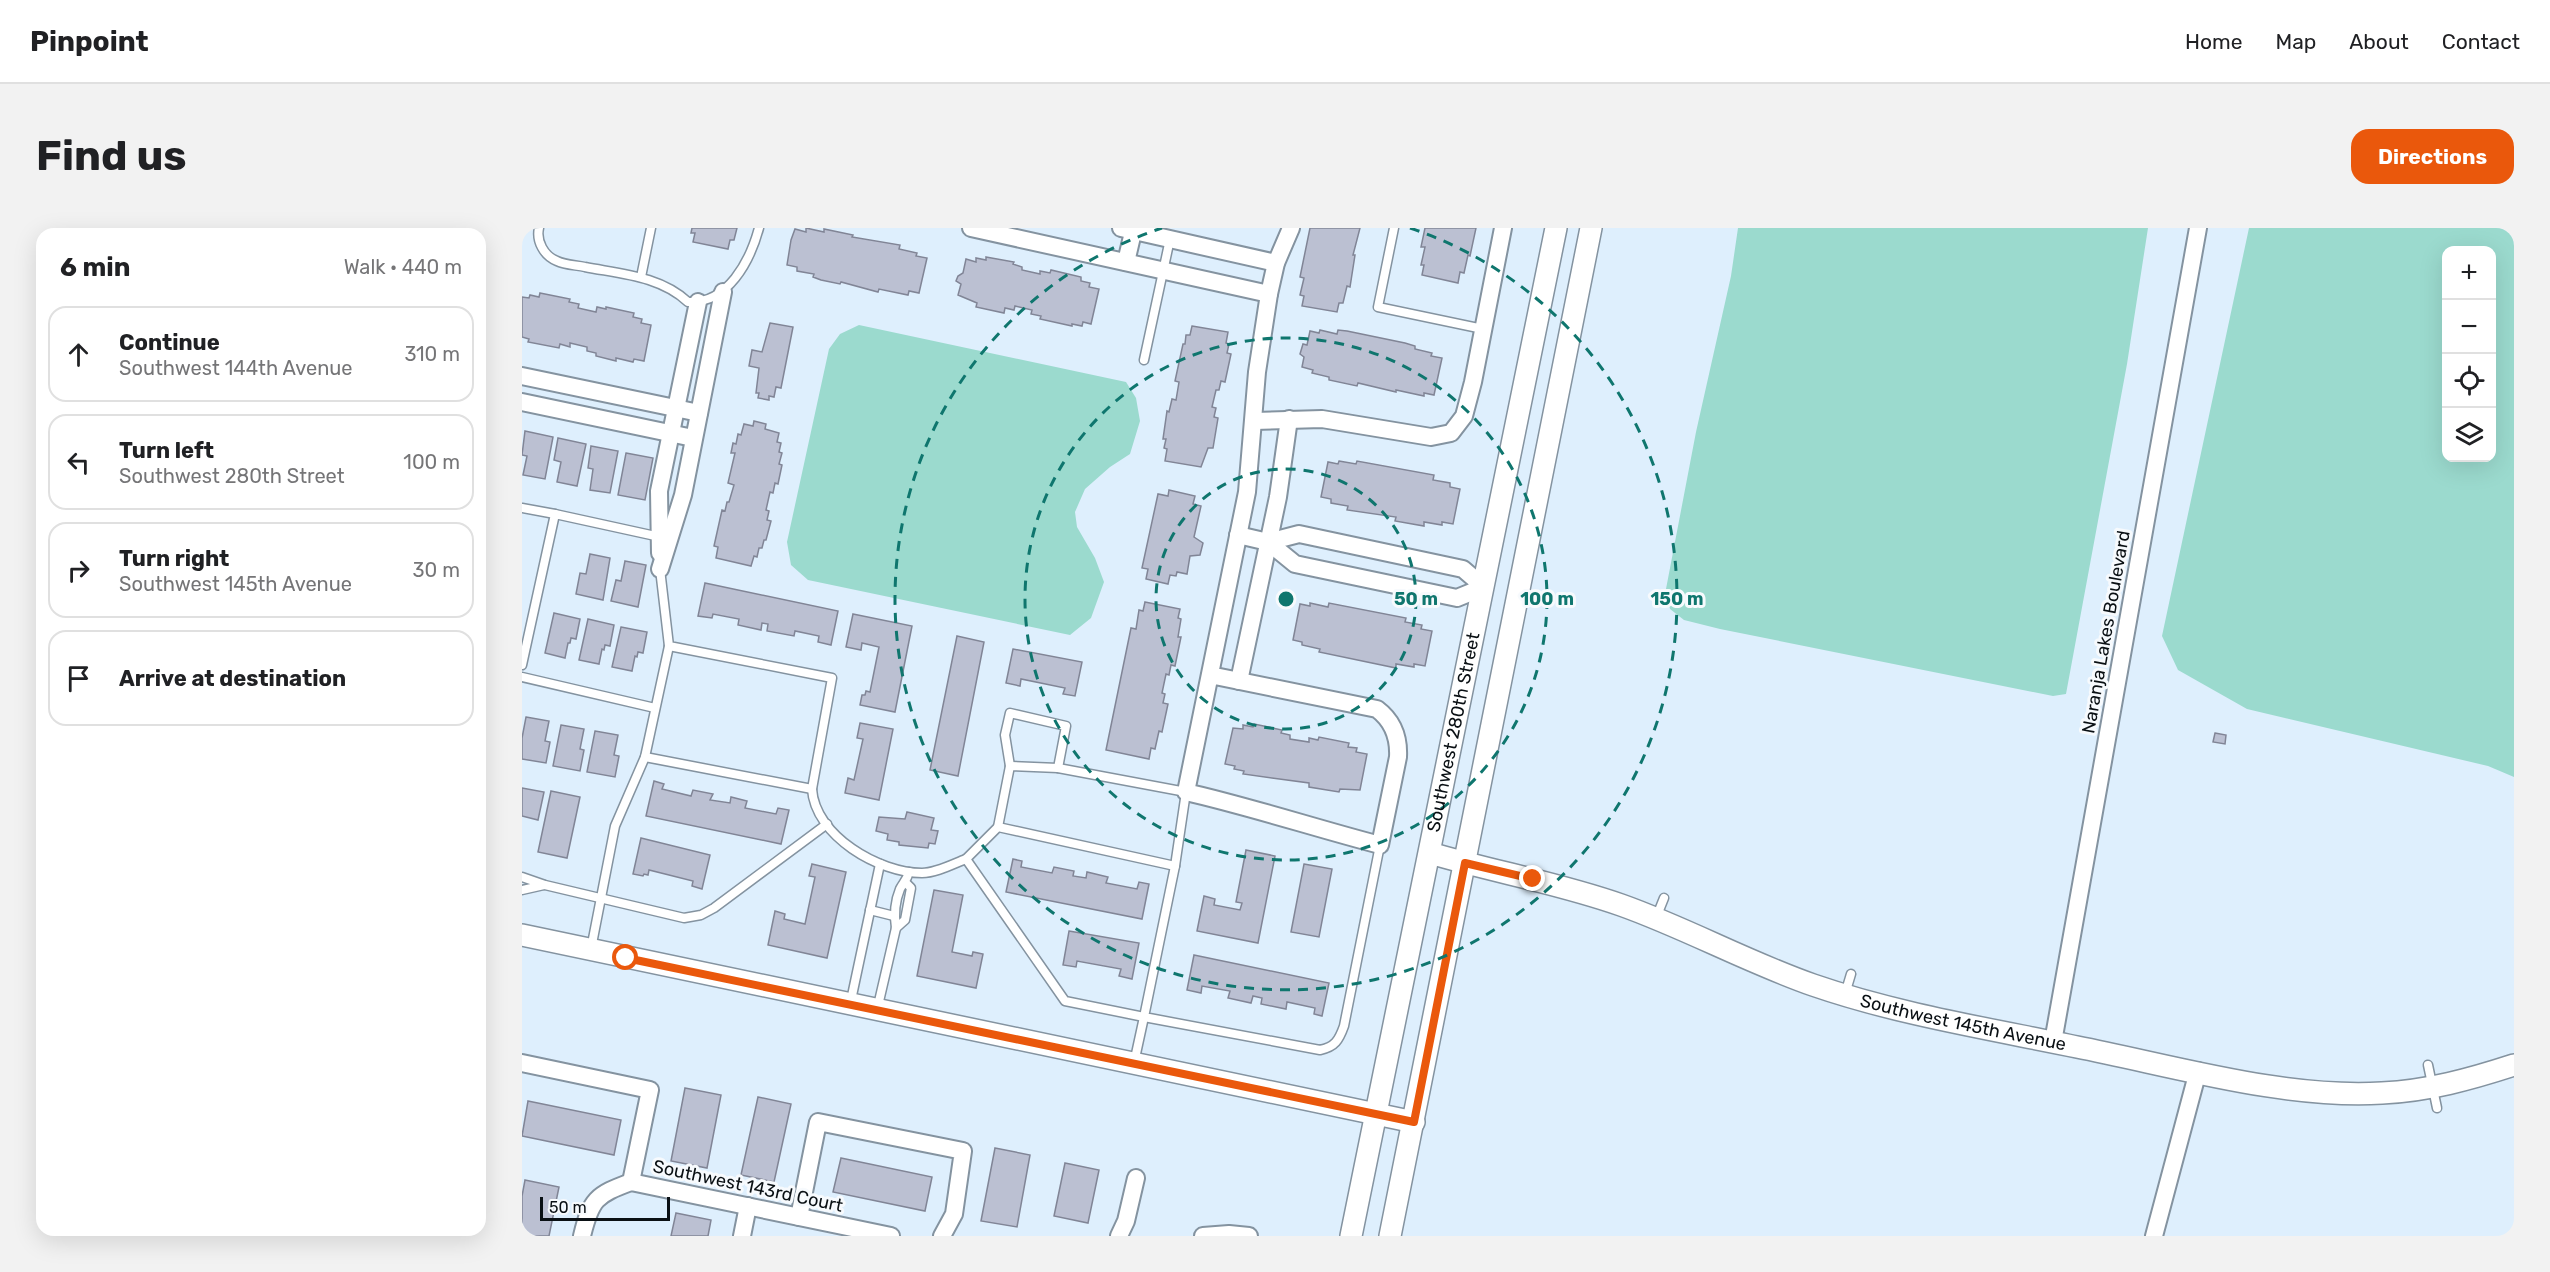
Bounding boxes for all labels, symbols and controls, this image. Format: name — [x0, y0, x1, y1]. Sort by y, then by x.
text: Pinpoint — [30, 25, 149, 58]
text: Home — [2185, 29, 2242, 54]
text: Map — [2275, 29, 2316, 54]
text: About — [2349, 29, 2409, 54]
text: Contact — [2442, 29, 2520, 54]
button: Directions — [2351, 129, 2514, 184]
text: Find us — [36, 131, 187, 181]
map controls — [2442, 246, 2496, 462]
button: + — [2442, 246, 2496, 300]
text: 6 min — [60, 252, 130, 283]
text: Walk · 440 m — [344, 255, 462, 279]
button: − — [2442, 300, 2496, 354]
text: Continue — [119, 329, 220, 356]
icon: ahead — [62, 338, 95, 371]
text: 310 m — [404, 342, 460, 366]
button: locate — [2442, 354, 2496, 408]
text: Southwest 144th Avenue — [119, 356, 353, 380]
button: layers — [2442, 408, 2496, 462]
text: Turn left — [119, 437, 214, 464]
icon: left — [62, 446, 95, 479]
text: 100 m — [403, 450, 460, 474]
text: Southwest 280th Street — [119, 464, 345, 488]
street label: Naranja Lakes Boulevard — [2077, 529, 2135, 735]
text: Turn right — [119, 545, 229, 572]
icon: right — [62, 554, 95, 587]
text: 30 m — [413, 558, 460, 582]
text: Southwest 145th Avenue — [119, 572, 352, 596]
text: 50 m — [1394, 588, 1438, 610]
text: 100 m — [1520, 588, 1574, 610]
text: 150 m — [1650, 588, 1704, 610]
centre of rings — [1276, 589, 1296, 609]
street label: Southwest 280th Street — [1422, 631, 1484, 834]
icon: arrive — [62, 662, 95, 695]
text: Arrive at destination — [119, 665, 346, 692]
route end — [1519, 865, 1545, 891]
route start — [612, 944, 638, 970]
street label: Southwest 145th Avenue — [1858, 989, 2068, 1055]
street label: Southwest 143rd Court — [651, 1155, 845, 1217]
scale bar — [540, 1194, 670, 1222]
text: 50 m — [549, 1198, 587, 1217]

